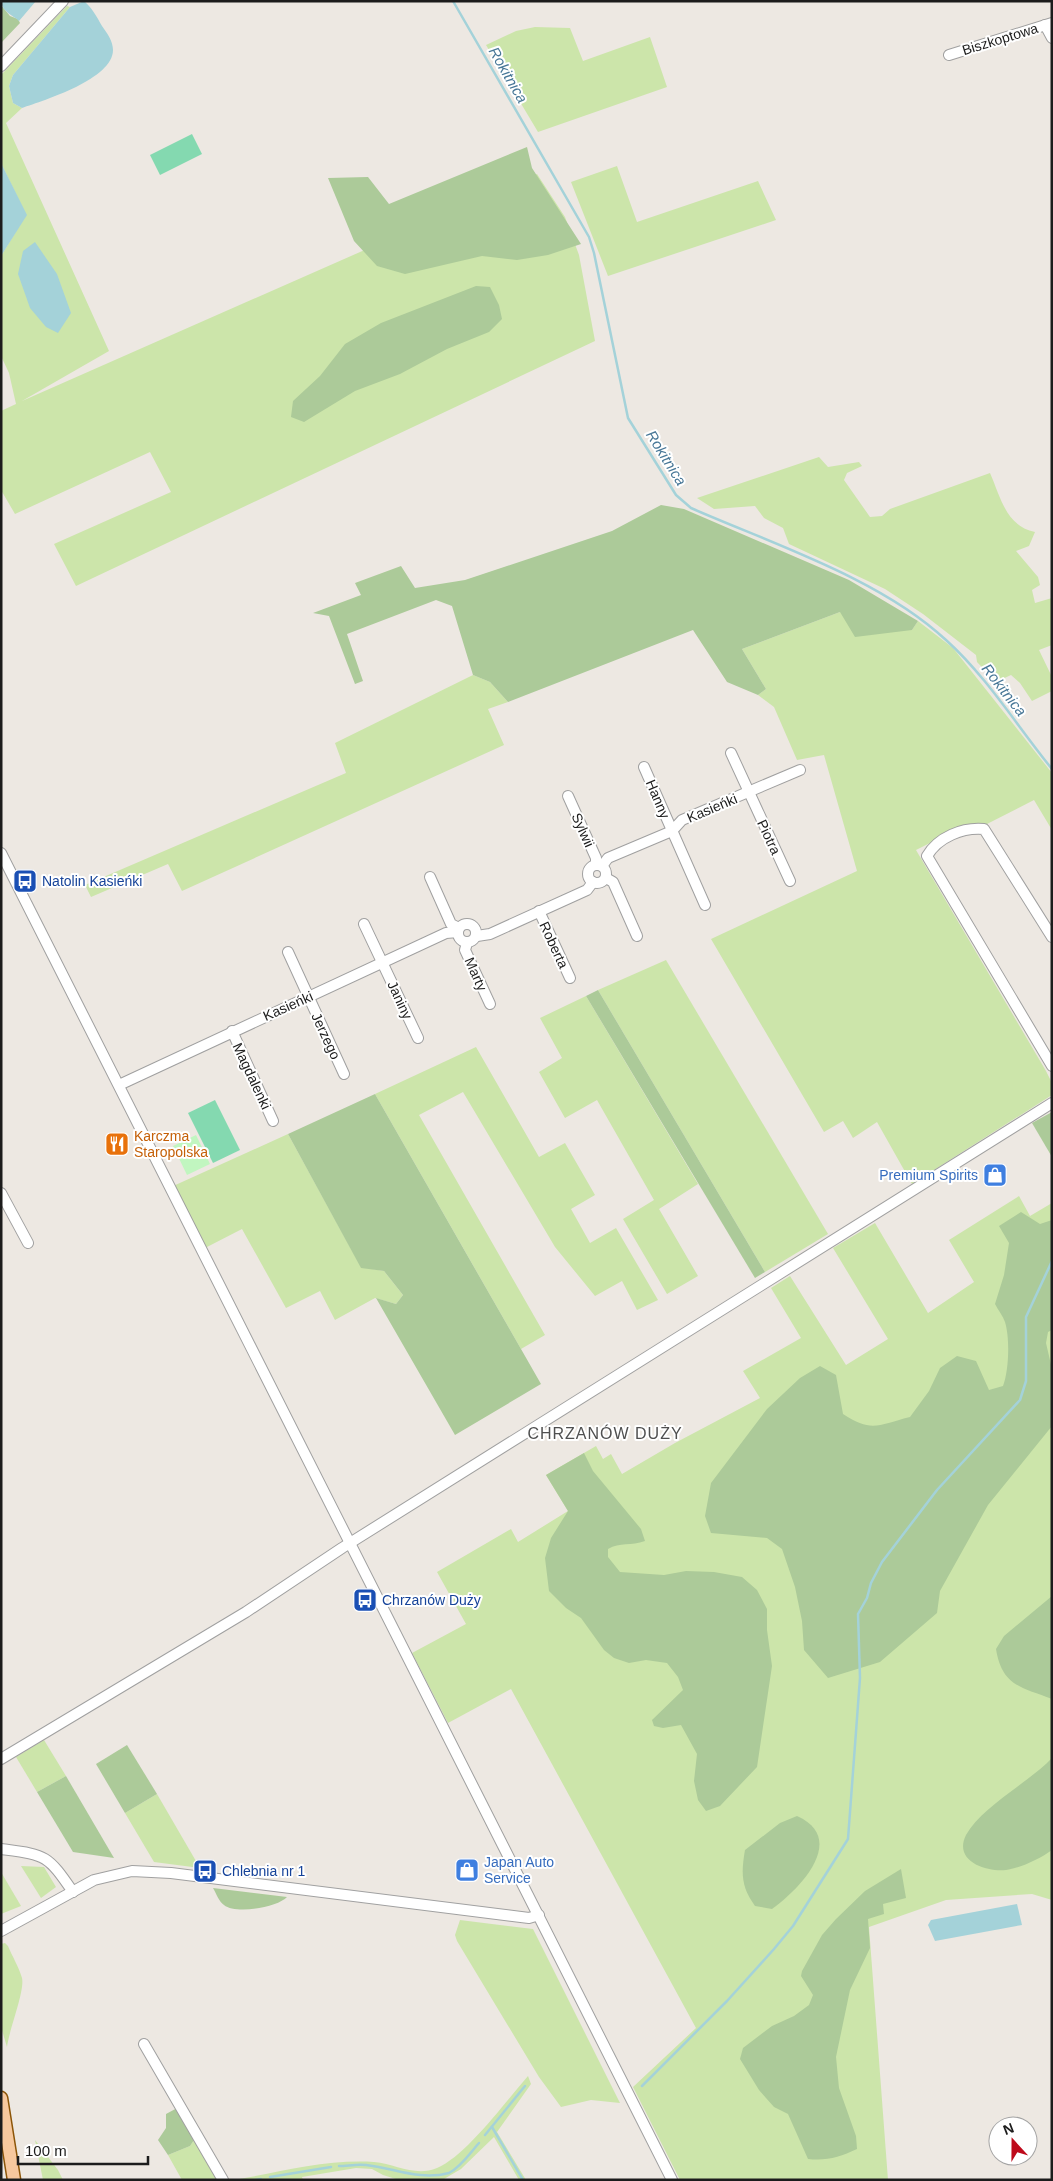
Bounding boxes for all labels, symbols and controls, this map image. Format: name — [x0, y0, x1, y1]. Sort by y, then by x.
street label: Biszkoptowa — [960, 20, 1040, 58]
water label: Rokitnica — [486, 44, 531, 106]
water label: Rokitnica — [643, 427, 690, 488]
water label: Rokitnica — [979, 660, 1030, 719]
street label: Hanny — [643, 777, 673, 821]
street label: Kasieńki — [685, 790, 739, 826]
street label: Sylwii — [568, 810, 598, 850]
street label: Piotra — [754, 817, 784, 857]
bus stop icon: Natolin Kasieńki — [12, 868, 38, 894]
place label: Natolin Kasieńki — [42, 873, 142, 889]
street label: Roberta — [536, 919, 572, 971]
street label: Marty — [462, 955, 490, 993]
street label: Janiny — [384, 978, 416, 1022]
street label: Kasieńki — [261, 988, 315, 1024]
street label: Jerzego — [308, 1010, 344, 1062]
street label: Magdalenki — [230, 1040, 274, 1112]
place label: Karczma Staropolska — [134, 1128, 208, 1160]
restaurant icon: Karczma Staropolska — [104, 1131, 130, 1157]
shop icon: Premium Spirits — [982, 1162, 1008, 1188]
place label: Premium Spirits — [879, 1167, 978, 1183]
district label: CHRZANÓW DUŻY — [527, 1424, 683, 1442]
bus stop icon: Chrzanów Duży — [352, 1587, 378, 1613]
place label: Chrzanów Duży — [382, 1592, 481, 1608]
place label: Japan Auto Service — [484, 1854, 554, 1886]
shop icon: Japan Auto Service — [454, 1857, 480, 1883]
bus stop icon: Chlebnia nr 1 — [192, 1858, 218, 1884]
place label: Chlebnia nr 1 — [222, 1863, 305, 1879]
north arrow — [988, 2116, 1038, 2166]
text: N — [1001, 2120, 1016, 2138]
scale bar — [18, 2134, 148, 2166]
text: 100 m — [25, 2142, 67, 2159]

